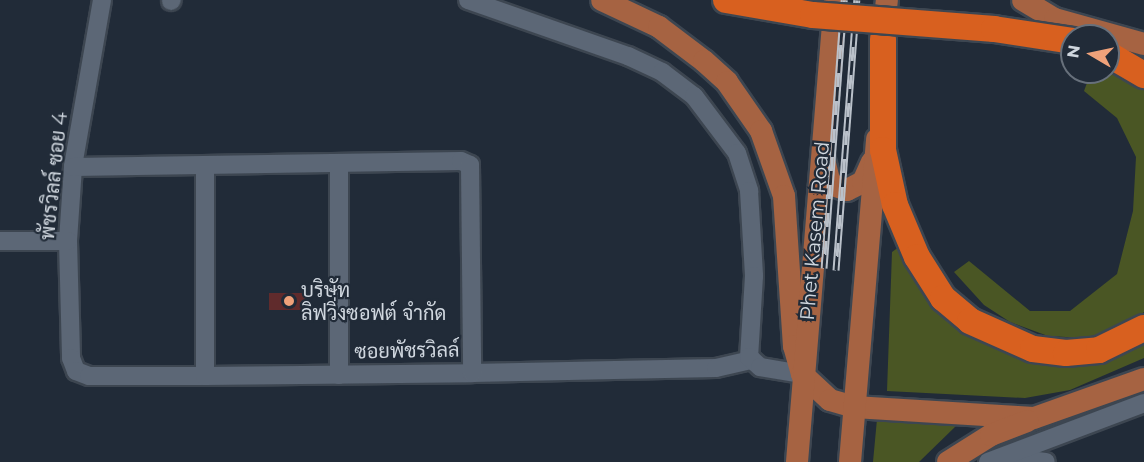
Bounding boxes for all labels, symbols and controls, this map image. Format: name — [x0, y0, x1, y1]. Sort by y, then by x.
north arrow — [1060, 24, 1120, 84]
text: N — [1063, 44, 1084, 59]
street label: พัชรวิลล์ ซอย 4 — [35, 111, 73, 241]
street label: Phet Kasem Road — [795, 140, 835, 322]
place label: บริษัท ลิฟวิ่งซอฟต์ จำกัด — [301, 278, 446, 325]
marker: บริษัท ลิฟวิ่งซอฟต์ จำกัด — [282, 294, 296, 308]
street label: ซอยพัชรวิลล์ — [354, 338, 460, 364]

